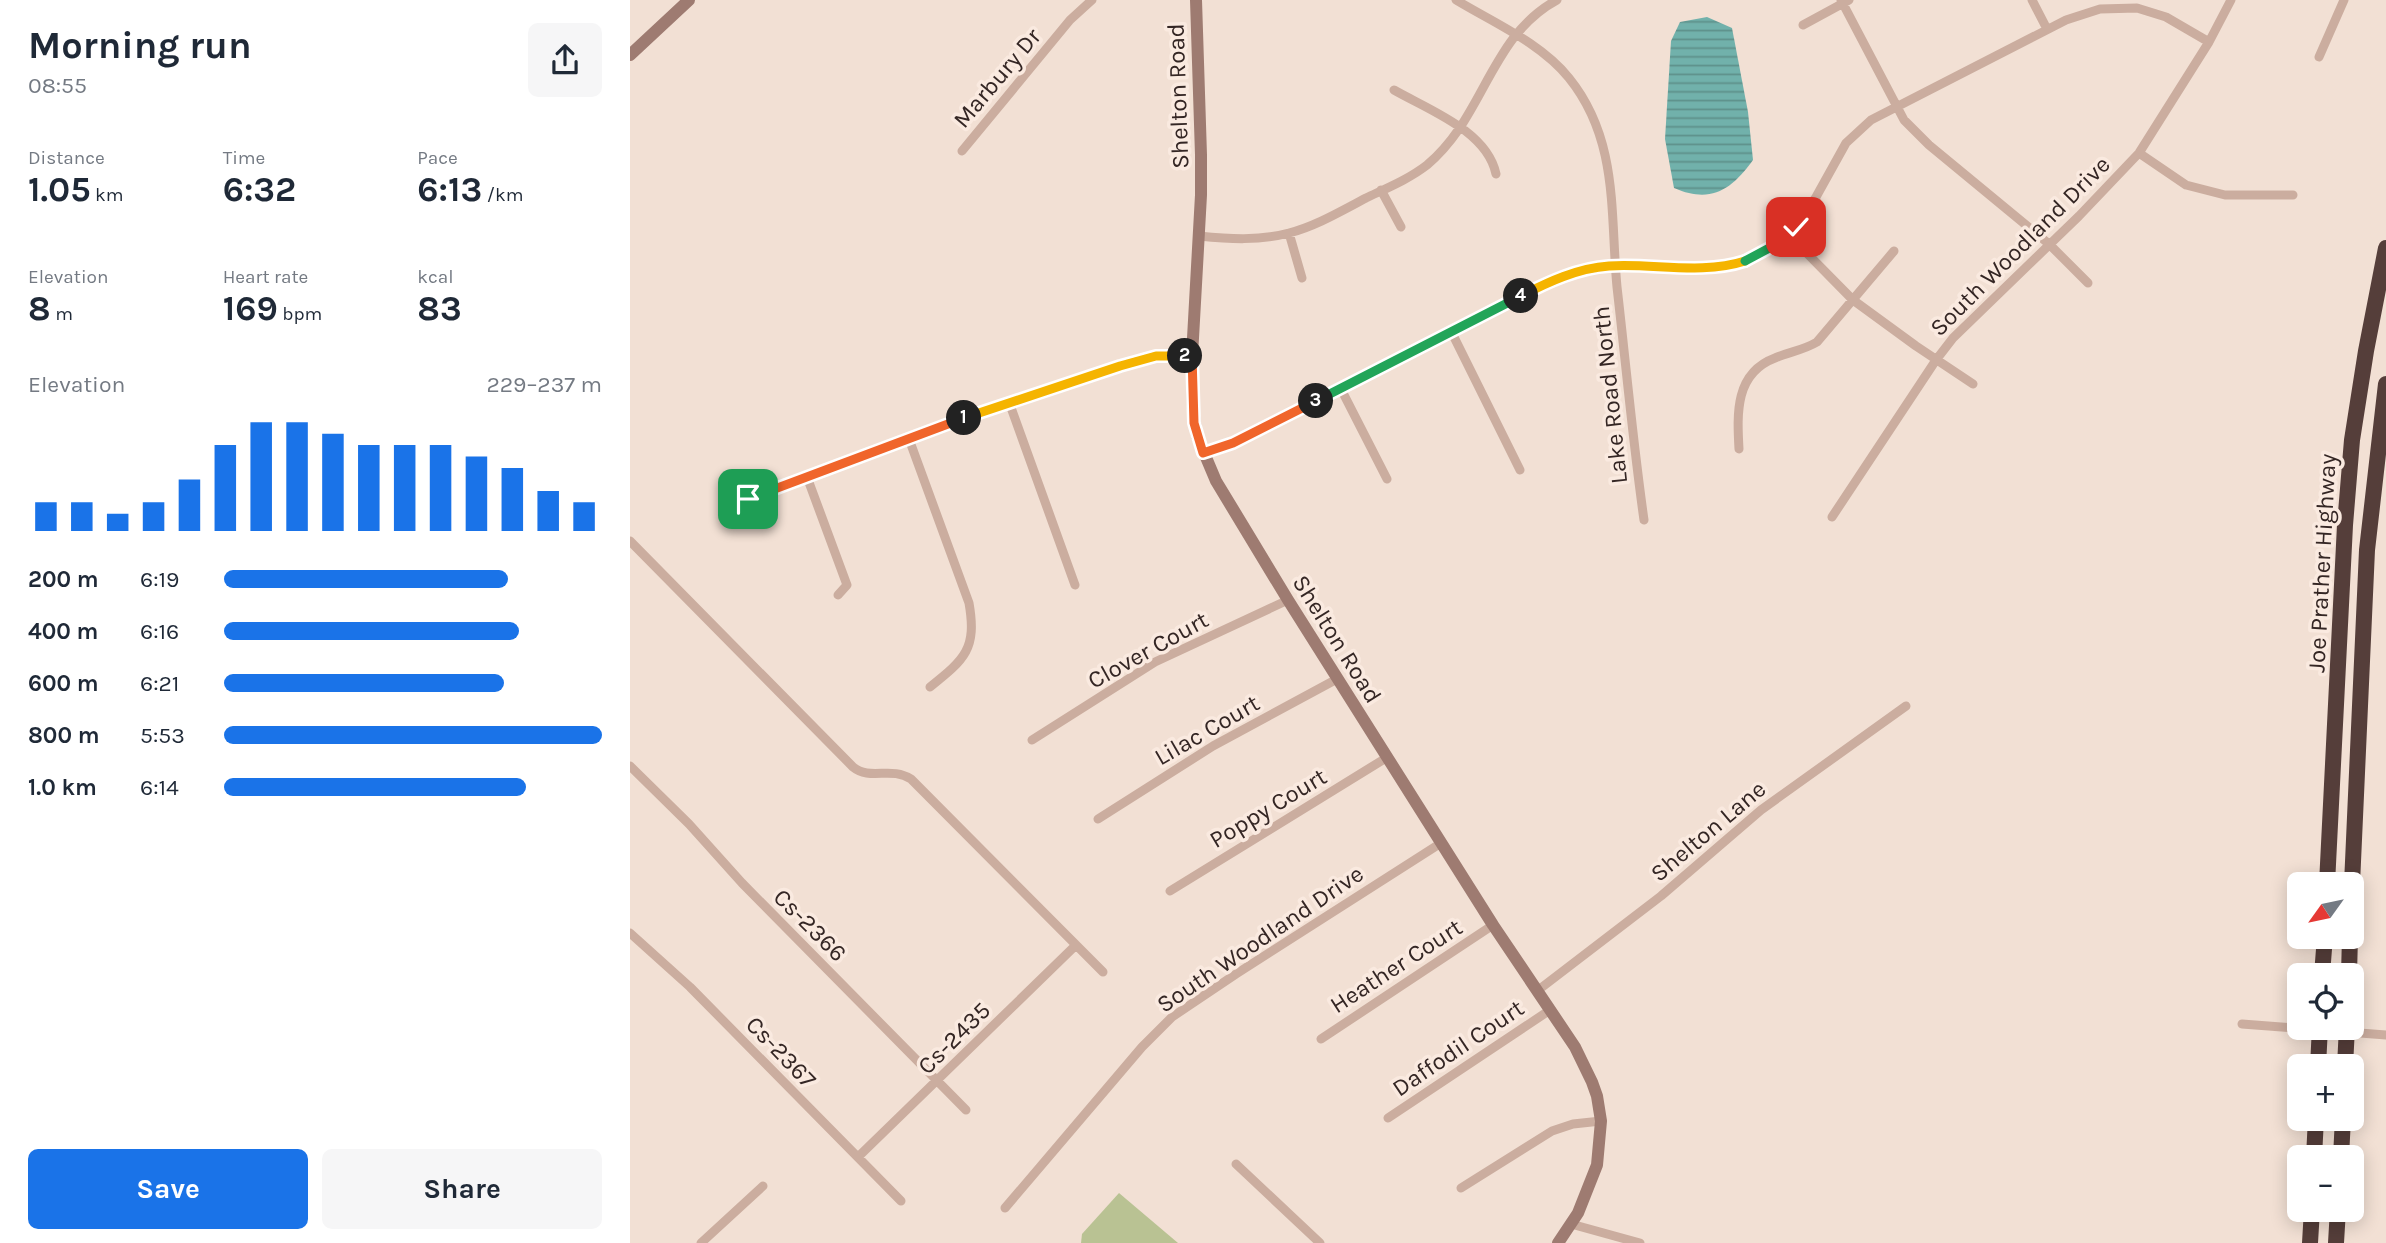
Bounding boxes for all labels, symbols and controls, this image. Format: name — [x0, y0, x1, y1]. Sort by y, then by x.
street label: Marbury Dr — [947, 22, 1047, 133]
text: Morning run — [28, 23, 252, 68]
button: share — [528, 23, 602, 97]
street label: Shelton Road — [1161, 23, 1195, 169]
text: 08:55 — [28, 72, 87, 99]
text: Distance — [28, 147, 105, 169]
text: Time — [223, 147, 265, 169]
text: Pace — [417, 147, 458, 169]
street label: South Woodland Drive — [1924, 150, 2116, 342]
text: 1.05 — [28, 169, 91, 210]
text: 6:32 — [223, 169, 296, 210]
text: 6:13 — [417, 169, 482, 210]
text: km — [91, 184, 124, 206]
text: /km — [482, 184, 523, 206]
pin — [1766, 197, 1826, 257]
icon: check — [1777, 208, 1815, 246]
text: Elevation — [28, 266, 108, 288]
text: Heart rate — [223, 266, 308, 288]
text: kcal — [417, 266, 454, 288]
pin: 4 — [1504, 278, 1538, 314]
text: 4 — [1515, 284, 1526, 306]
text: 8 — [28, 288, 51, 329]
text: 169 — [223, 288, 278, 329]
text: 83 — [417, 288, 462, 329]
text: m — [51, 303, 73, 325]
text: bpm — [278, 303, 322, 325]
street label: Lake Road North — [1587, 305, 1633, 485]
pin: 2 — [1168, 338, 1202, 374]
text: 2 — [1179, 344, 1190, 366]
text: Elevation — [28, 371, 125, 398]
text: 229–237 m — [486, 371, 602, 398]
pin: 3 — [1298, 384, 1334, 418]
text: 3 — [1310, 389, 1321, 411]
pin: 1 — [946, 400, 982, 436]
text: 1 — [960, 406, 967, 428]
street label: Joe Prather Highway — [2302, 453, 2342, 673]
pin — [718, 469, 778, 529]
icon: arrive — [729, 480, 767, 518]
text: 200 m — [28, 566, 99, 593]
text: 6:19 — [140, 566, 179, 593]
street label: Shelton Road — [1287, 570, 1387, 708]
street label: Clover Court — [1083, 605, 1213, 695]
text: 400 m — [28, 618, 98, 645]
text: 6:16 — [140, 618, 179, 645]
text: 600 m — [28, 670, 99, 697]
text: 6:21 — [140, 670, 179, 697]
street label: Lilac Court — [1150, 689, 1264, 771]
text: 800 m — [28, 722, 100, 749]
text: 5:53 — [140, 722, 185, 749]
street label: Poppy Court — [1204, 762, 1332, 854]
text: 1.0 km — [28, 774, 97, 801]
text: 6:14 — [140, 774, 179, 801]
street label: Shelton Lane — [1645, 775, 1771, 887]
street label: South Woodland Drive — [1151, 859, 1369, 1019]
north arrow — [2287, 872, 2364, 948]
map controls — [2287, 872, 2364, 1222]
street label: Cs-2366 — [768, 883, 852, 967]
street label: Heather Court — [1325, 913, 1467, 1019]
button: locate — [2287, 963, 2364, 1040]
street label: Daffodil Court — [1387, 994, 1529, 1102]
street label: Cs-2435 — [912, 996, 996, 1080]
street label: Cs-2367 — [740, 1010, 822, 1094]
button: + — [2287, 1054, 2364, 1131]
button: − — [2287, 1145, 2364, 1222]
button: Save — [28, 1149, 308, 1229]
button: Share — [322, 1149, 602, 1229]

